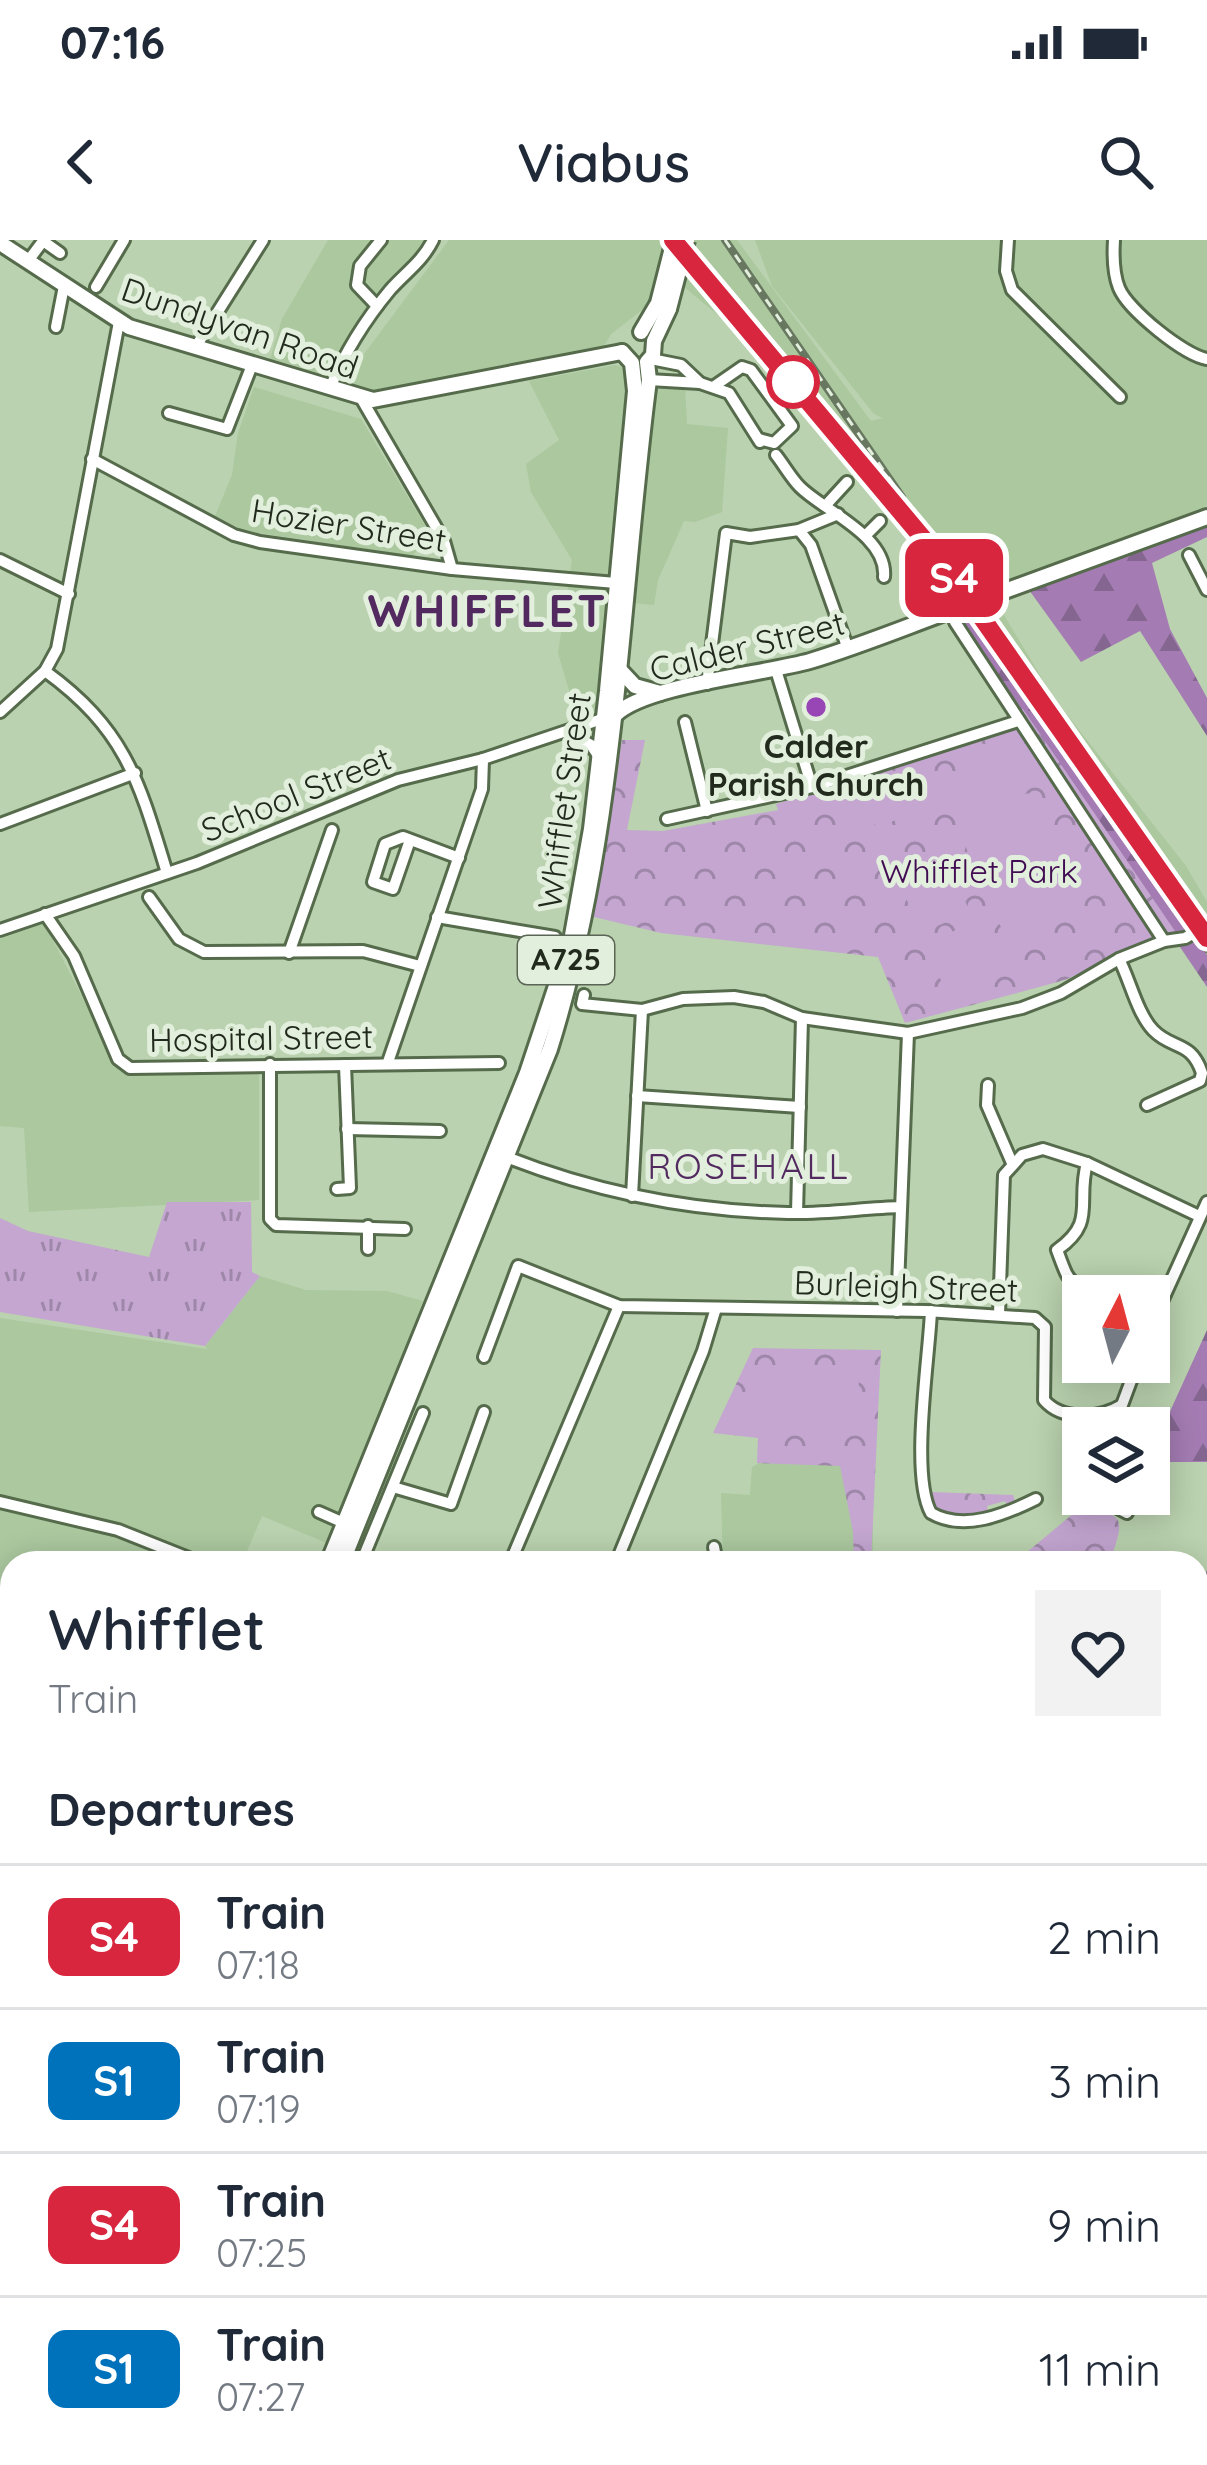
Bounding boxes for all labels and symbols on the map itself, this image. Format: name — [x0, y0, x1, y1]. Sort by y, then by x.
street label: Dundyvan Road — [116, 268, 364, 387]
unlabelled marker — [768, 357, 818, 407]
street label: Hozier Street — [249, 489, 449, 560]
line badge: S4 — [900, 539, 1008, 617]
district label: WHIFFLET — [368, 582, 608, 638]
street label: Calder Street — [645, 602, 849, 690]
street label: Whifflet Street — [528, 690, 599, 912]
marker: Calder Parish Church — [803, 694, 829, 720]
place label: Calder Parish Church — [708, 725, 924, 804]
street label: School Street — [195, 737, 397, 850]
park label: Whifflet Park — [880, 850, 1078, 891]
road number: A725 — [518, 936, 614, 984]
street label: Hospital Street — [149, 1015, 373, 1060]
district label: ROSEHALL — [647, 1143, 851, 1188]
street label: Burleigh Street — [793, 1261, 1019, 1310]
north arrow — [1062, 1275, 1170, 1383]

